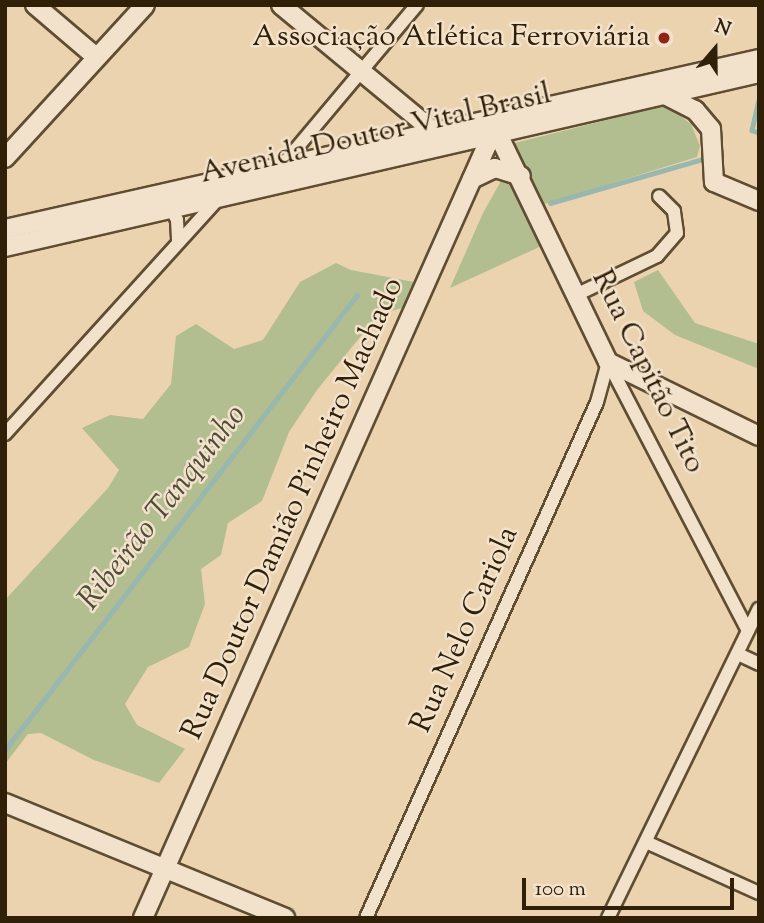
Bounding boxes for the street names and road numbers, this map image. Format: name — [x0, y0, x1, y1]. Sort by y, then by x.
street label: Avenida Doutor Vital Brasil — [197, 77, 555, 193]
street label: Rua Capitão Tito — [582, 265, 712, 479]
street label: Rua Doutor Damião Pinheiro Machado — [175, 272, 413, 746]
street label: Rua Nelo Cariola — [404, 521, 528, 739]

